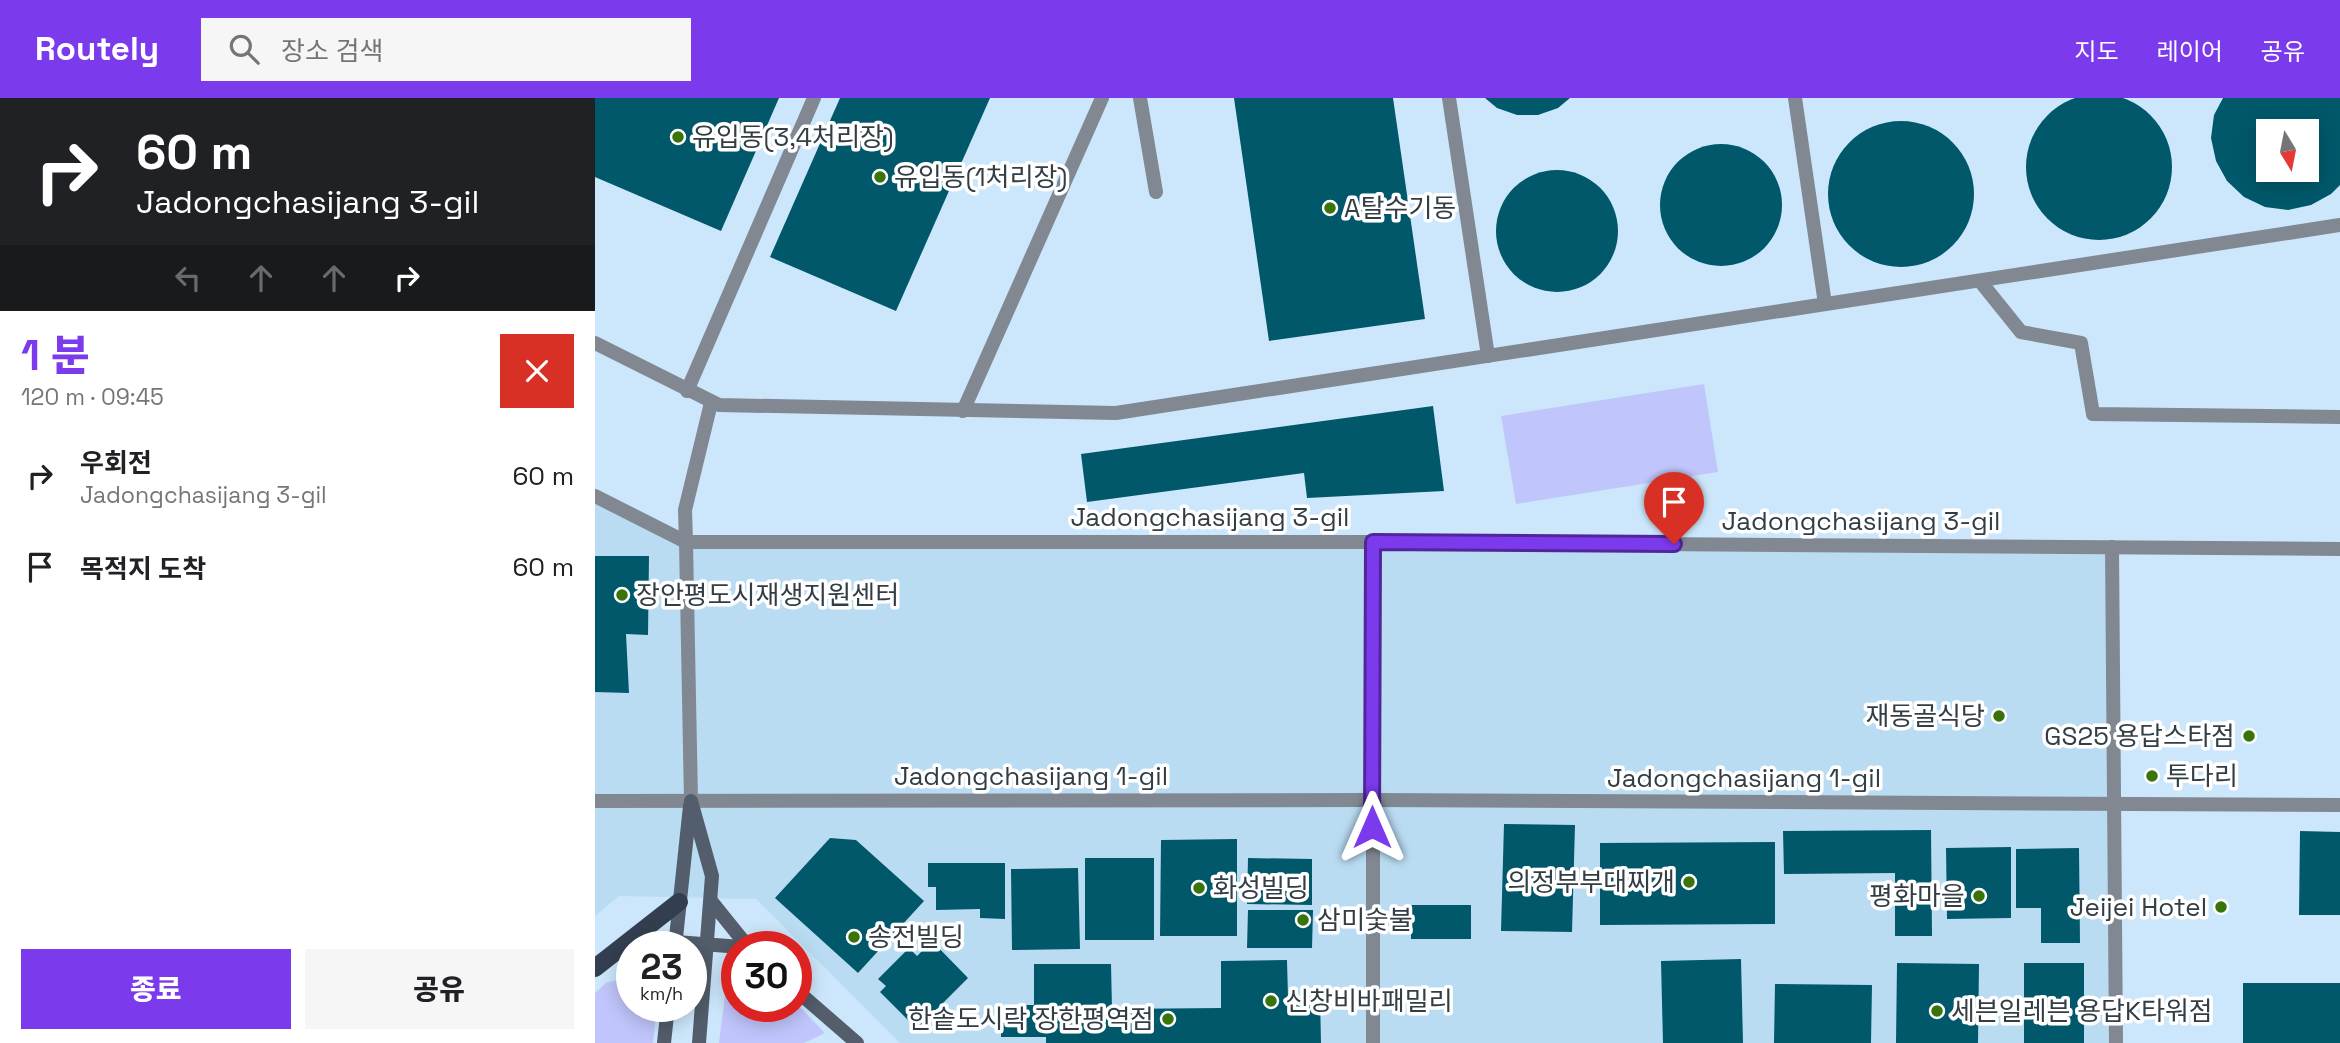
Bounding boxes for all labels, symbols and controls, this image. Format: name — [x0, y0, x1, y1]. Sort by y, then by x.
search box — [201, 18, 691, 81]
text: Routely — [35, 28, 159, 70]
icon: search — [225, 30, 263, 68]
text: 장소 검색 — [281, 34, 383, 68]
text: 지도 — [2074, 36, 2119, 67]
text: 레이어 — [2157, 36, 2223, 67]
text: 공유 — [2261, 36, 2305, 67]
north arrow — [2256, 119, 2319, 182]
map controls — [2256, 119, 2319, 182]
place label: 유입동(3,4처리장) — [692, 120, 894, 154]
text: 60 m — [136, 121, 252, 183]
icon: right — [21, 126, 112, 217]
marker: 유입동(3,4처리장) — [670, 129, 686, 145]
place label: 유입동(1처리장) — [894, 160, 1067, 194]
marker: 유입동(1처리장) — [872, 169, 888, 185]
text: Jadongchasijang 3-gil — [136, 182, 479, 222]
place label: A탈수기동 — [1344, 191, 1456, 225]
marker: A탈수기동 — [1322, 200, 1338, 216]
icon: left — [169, 259, 207, 297]
icon: ahead — [242, 259, 280, 297]
icon: ahead — [315, 259, 353, 297]
icon: right — [388, 259, 426, 297]
text: 1 분 — [21, 329, 89, 382]
button: close — [500, 334, 574, 408]
text: 120 m · 09:45 — [21, 382, 164, 412]
text: 우회전 — [80, 446, 152, 480]
icon: right — [21, 457, 59, 495]
text: 60 m — [512, 459, 574, 493]
pin — [1644, 472, 1704, 544]
text: Jadongchasijang 3-gil — [80, 480, 327, 510]
icon: arrive — [1655, 483, 1693, 521]
street label: Jadongchasijang 3-gil — [1071, 500, 1349, 534]
street label: Jadongchasijang 3-gil — [1722, 504, 2000, 538]
icon: arrive — [21, 548, 59, 586]
text: 60 m — [512, 550, 574, 584]
text: 목적지 도착 — [80, 552, 206, 586]
place label: 장안평도시재생지원센터 — [636, 578, 899, 612]
marker: 장안평도시재생지원센터 — [614, 587, 630, 603]
place label: 재동골식당 — [1865, 699, 1985, 733]
marker: 재동골식당 — [1991, 708, 2007, 724]
place label: GS25 용답스타점 — [2044, 719, 2235, 753]
marker: GS25 용답스타점 — [2241, 728, 2257, 744]
street label: Jadongchasijang 1-gil — [894, 759, 1168, 793]
place label: 투다리 — [2166, 759, 2238, 793]
street label: Jadongchasijang 1-gil — [1607, 761, 1881, 795]
marker: 투다리 — [2144, 768, 2160, 784]
position arrow — [1335, 790, 1409, 864]
place label: 의정부부대찌개 — [1508, 865, 1675, 899]
place label: 화성빌딩 — [1213, 871, 1309, 905]
marker: 의정부부대찌개 — [1681, 874, 1697, 890]
place label: 평화마을 — [1869, 879, 1965, 913]
marker: 화성빌딩 — [1191, 880, 1207, 896]
marker: 평화마을 — [1971, 888, 1987, 904]
place label: Jeijei Hotel — [2070, 890, 2207, 924]
marker: Jeijei Hotel — [2213, 899, 2229, 915]
place label: 삼미숯불 — [1317, 903, 1413, 937]
marker: 삼미숯불 — [1295, 912, 1311, 928]
place label: 송전빌딩 — [868, 920, 964, 954]
marker: 송전빌딩 — [846, 929, 862, 945]
speed limit sign: 30 — [721, 931, 812, 1022]
text: 23 — [640, 945, 683, 989]
button: 종료 — [21, 949, 291, 1029]
button: 공유 — [305, 949, 574, 1029]
text: km/h — [640, 982, 683, 1005]
place label: 신창비바패밀리 — [1285, 984, 1452, 1018]
marker: 신창비바패밀리 — [1263, 993, 1279, 1009]
place label: 세븐일레븐 용답K타워점 — [1951, 994, 2213, 1028]
place label: 한솥도시락 장한평역점 — [908, 1002, 1154, 1036]
marker: 세븐일레븐 용답K타워점 — [1929, 1003, 1945, 1019]
marker: 한솥도시락 장한평역점 — [1160, 1011, 1176, 1027]

